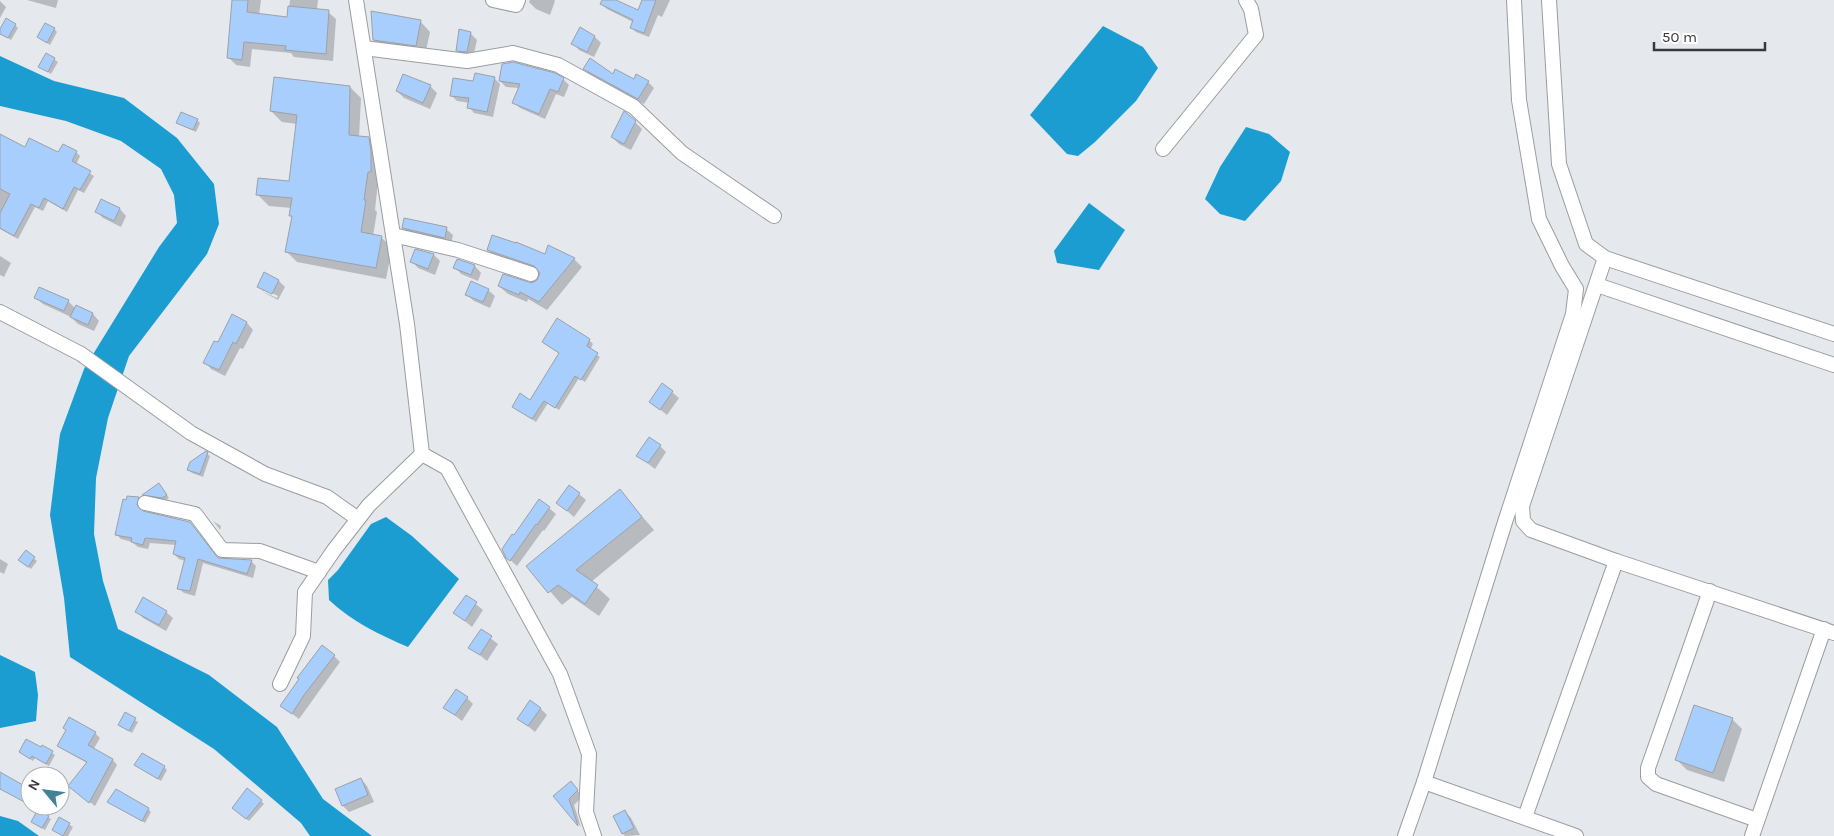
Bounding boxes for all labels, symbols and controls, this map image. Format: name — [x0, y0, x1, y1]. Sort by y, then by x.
scale bar — [1654, 20, 1765, 52]
text: 50 m — [1662, 28, 1697, 46]
north arrow — [20, 766, 70, 816]
text: N — [24, 776, 44, 793]

